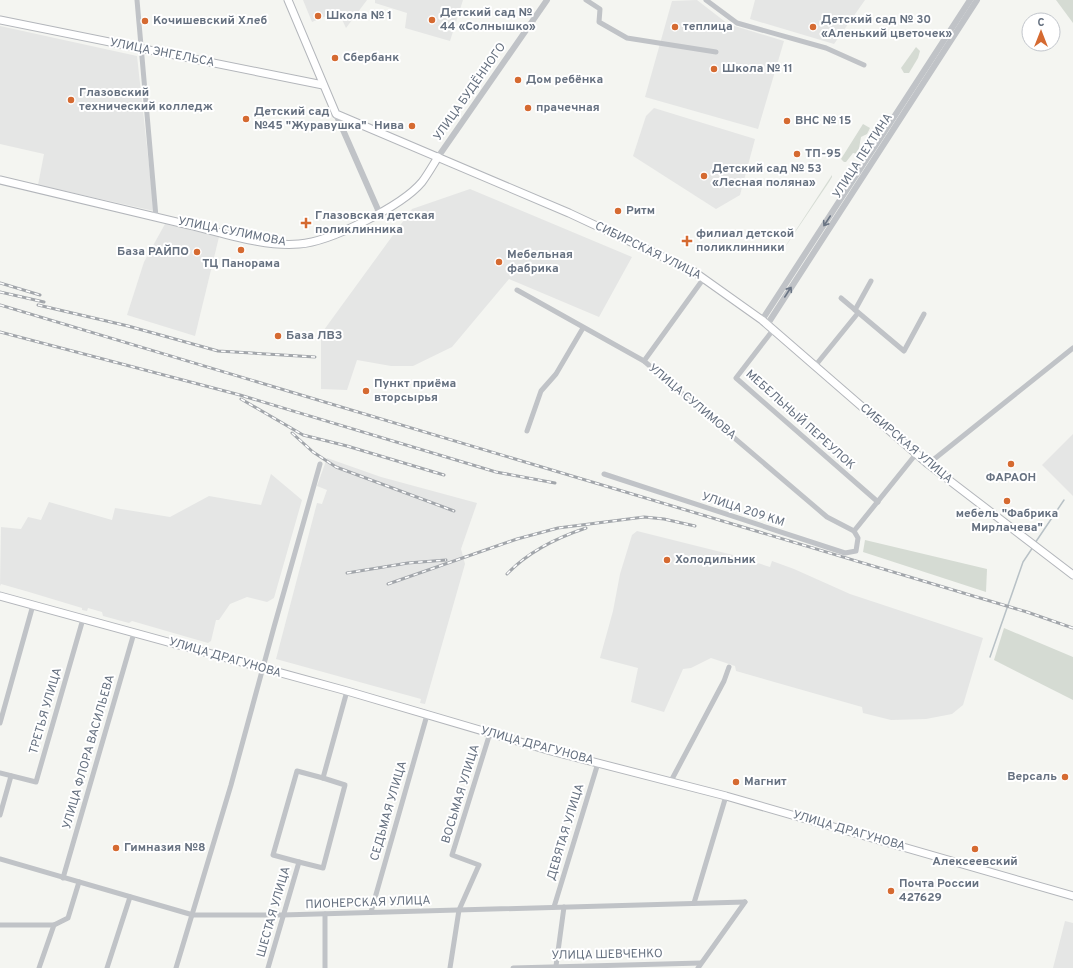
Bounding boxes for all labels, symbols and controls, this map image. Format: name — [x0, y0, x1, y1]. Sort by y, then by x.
place label: Детский сад № 44 «Солнышко» — [440, 5, 536, 35]
place label: Школа № 1 — [326, 8, 392, 24]
marker: Школа № 1 — [313, 11, 323, 21]
place label: Детский сад № 30 «Аленький цветочек» — [821, 12, 952, 42]
north arrow — [1021, 12, 1061, 52]
place label: Кочишевский Хлеб — [153, 13, 267, 29]
marker: Детский сад № 44 «Солнышко» — [427, 15, 437, 25]
marker: Кочишевский Хлеб — [140, 16, 150, 26]
text: С — [1037, 16, 1045, 30]
place label: теплица — [683, 19, 733, 35]
marker: теплица — [670, 22, 680, 32]
marker: Детский сад № 30 «Аленький цветочек» — [808, 22, 818, 32]
street label: УЛИЦА ЭНГЕЛЬСА — [108, 35, 216, 71]
street label: УЛИЦА БУДЁННОГО — [430, 40, 510, 144]
place label: Сбербанк — [343, 50, 399, 66]
marker: Сбербанк — [330, 53, 340, 63]
place label: Школа № 11 — [722, 61, 793, 77]
marker: Школа № 11 — [709, 64, 719, 74]
place label: Дом ребёнка — [526, 72, 603, 88]
marker: Дом ребёнка — [513, 75, 523, 85]
place label: Глазовский технический колледж — [79, 85, 213, 115]
marker: Глазовский технический колледж — [66, 95, 76, 105]
place label: прачечная — [536, 100, 600, 116]
marker: прачечная — [523, 103, 533, 113]
place label: Детский сад №45 "Журавушка" — [254, 104, 367, 134]
street label: УЛИЦА ПЕХТИНА — [829, 110, 897, 202]
place label: ВНС № 15 — [795, 113, 851, 129]
marker: Детский сад №45 "Журавушка" — [241, 114, 251, 124]
marker: ВНС № 15 — [782, 116, 792, 126]
place label: Нива — [374, 118, 404, 134]
marker: Нива — [407, 121, 417, 131]
place label: ТП-95 — [805, 146, 841, 162]
marker: ТП-95 — [792, 149, 802, 159]
place label: Детский сад № 53 «Лесная поляна» — [712, 161, 822, 191]
marker: Детский сад № 53 «Лесная поляна» — [699, 171, 709, 181]
place label: Ритм — [626, 203, 655, 219]
marker: Ритм — [613, 206, 623, 216]
place label: Глазовская детская поликлинника — [315, 208, 435, 238]
street label: УЛИЦА СУЛИМОВА — [176, 214, 288, 250]
one-way arrow — [823, 215, 831, 226]
marker: Глазовская детская поликлинника — [300, 217, 312, 229]
street label: СИБИРСКАЯ УЛИЦА — [592, 218, 704, 284]
place label: филиал детской поликлинники — [696, 226, 794, 256]
marker: филиал детской поликлинники — [681, 235, 693, 247]
place label: База РАЙПО — [117, 244, 189, 260]
marker: ТЦ Панорама — [236, 245, 246, 255]
marker: База РАЙПО — [192, 247, 202, 257]
place label: Мебельная фабрика — [507, 247, 573, 277]
place label: ТЦ Панорама — [202, 256, 280, 272]
marker: Мебельная фабрика — [494, 257, 504, 267]
one-way arrow — [785, 286, 793, 298]
place label: База ЛВЗ — [286, 328, 342, 344]
marker: База ЛВЗ — [273, 331, 283, 341]
street label: УЛИЦА СУЛИМОВА — [645, 361, 739, 443]
street label: МЕБЕЛЬНЫЙ ПЕРЕУЛОК — [742, 367, 858, 474]
place label: Пункт приёма вторсырья — [374, 376, 456, 406]
marker: Пункт приёма вторсырья — [361, 386, 371, 396]
street label: СИБИРСКАЯ УЛИЦА — [856, 400, 956, 488]
marker: ФАРАОН — [1006, 459, 1016, 469]
place label: ФАРАОН — [986, 470, 1036, 486]
street label: УЛИЦА 209 КМ — [699, 489, 787, 531]
marker: мебель "Фабрика Мирлачева" — [1002, 496, 1012, 506]
place label: мебель "Фабрика Мирлачева" — [956, 506, 1058, 536]
place label: Холодильник — [675, 552, 756, 568]
marker: Холодильник — [662, 555, 672, 565]
street label: УЛИЦА ДРАГУНОВА — [167, 634, 283, 682]
street label: ТРЕТЬЯ УЛИЦА — [26, 666, 66, 756]
street label: УЛИЦА ФЛОРА ВАСИЛЬЕВА — [59, 673, 119, 831]
street label: УЛИЦА ДРАГУНОВА — [479, 723, 595, 769]
street label: ВОСЬМАЯ УЛИЦА — [438, 743, 484, 845]
street label: СЕДЬМАЯ УЛИЦА — [367, 759, 411, 863]
place label: Версаль — [1007, 769, 1057, 785]
marker: Версаль — [1060, 772, 1070, 782]
place label: Магнит — [744, 774, 787, 790]
marker: Магнит — [731, 777, 741, 787]
street label: ДЕВЯТАЯ УЛИЦА — [544, 782, 588, 882]
street label: УЛИЦА ДРАГУНОВА — [791, 807, 907, 855]
place label: Гимназия №8 — [124, 840, 206, 856]
marker: Гимназия №8 — [111, 843, 121, 853]
marker: Алексеевский — [970, 844, 980, 854]
place label: Алексеевский — [932, 854, 1018, 870]
street label: ШЕСТАЯ УЛИЦА — [253, 865, 295, 959]
place label: Почта России 427629 — [899, 876, 979, 906]
marker: Почта России 427629 — [886, 886, 896, 896]
street label: ПИОНЕРСКАЯ УЛИЦА — [305, 893, 431, 913]
street label: УЛИЦА ШЕВЧЕНКО — [551, 946, 663, 964]

